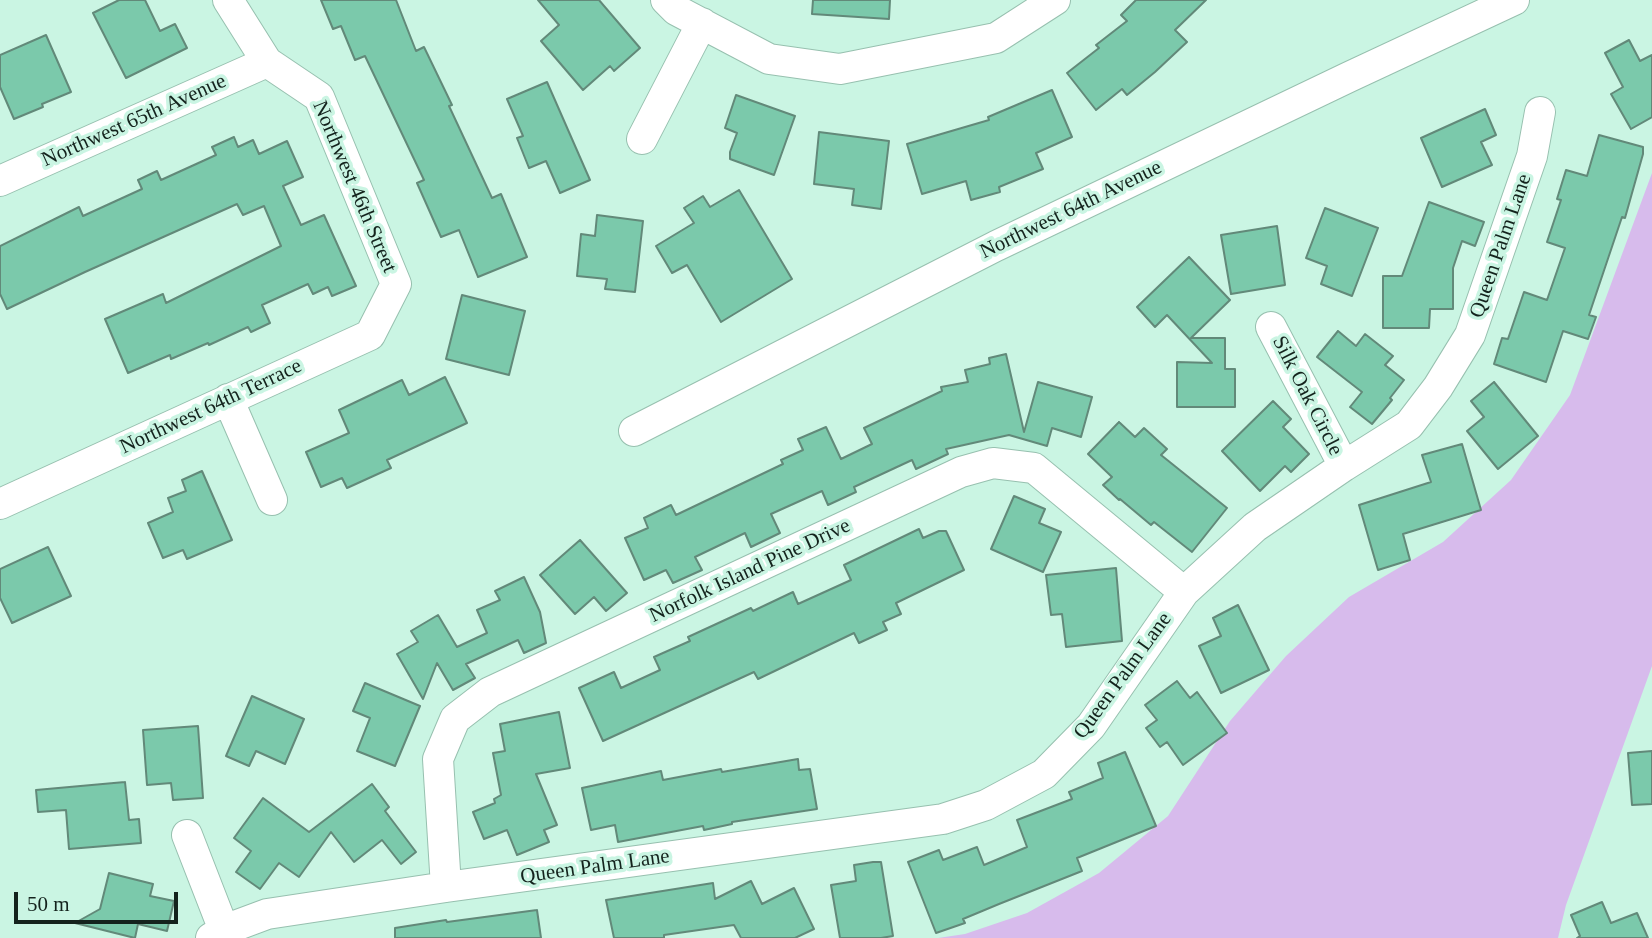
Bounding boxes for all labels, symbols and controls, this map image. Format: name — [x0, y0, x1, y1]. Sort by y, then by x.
street label: Northwest 65th Avenue — [38, 69, 230, 173]
street label: Northwest 46th Street — [306, 97, 402, 277]
street label: Northwest 64th Avenue — [976, 155, 1166, 265]
street label: Queen Palm Lane — [1465, 171, 1537, 321]
street label: Silk Oak Circle — [1266, 332, 1348, 460]
street label: Northwest 64th Terrace — [116, 354, 306, 460]
street label: Norfolk Island Pine Drive — [646, 513, 854, 629]
street label: Queen Palm Lane — [1069, 608, 1177, 744]
street label: Queen Palm Lane — [519, 844, 671, 890]
scale bar — [18, 878, 182, 922]
text: 50 m — [27, 892, 70, 916]

